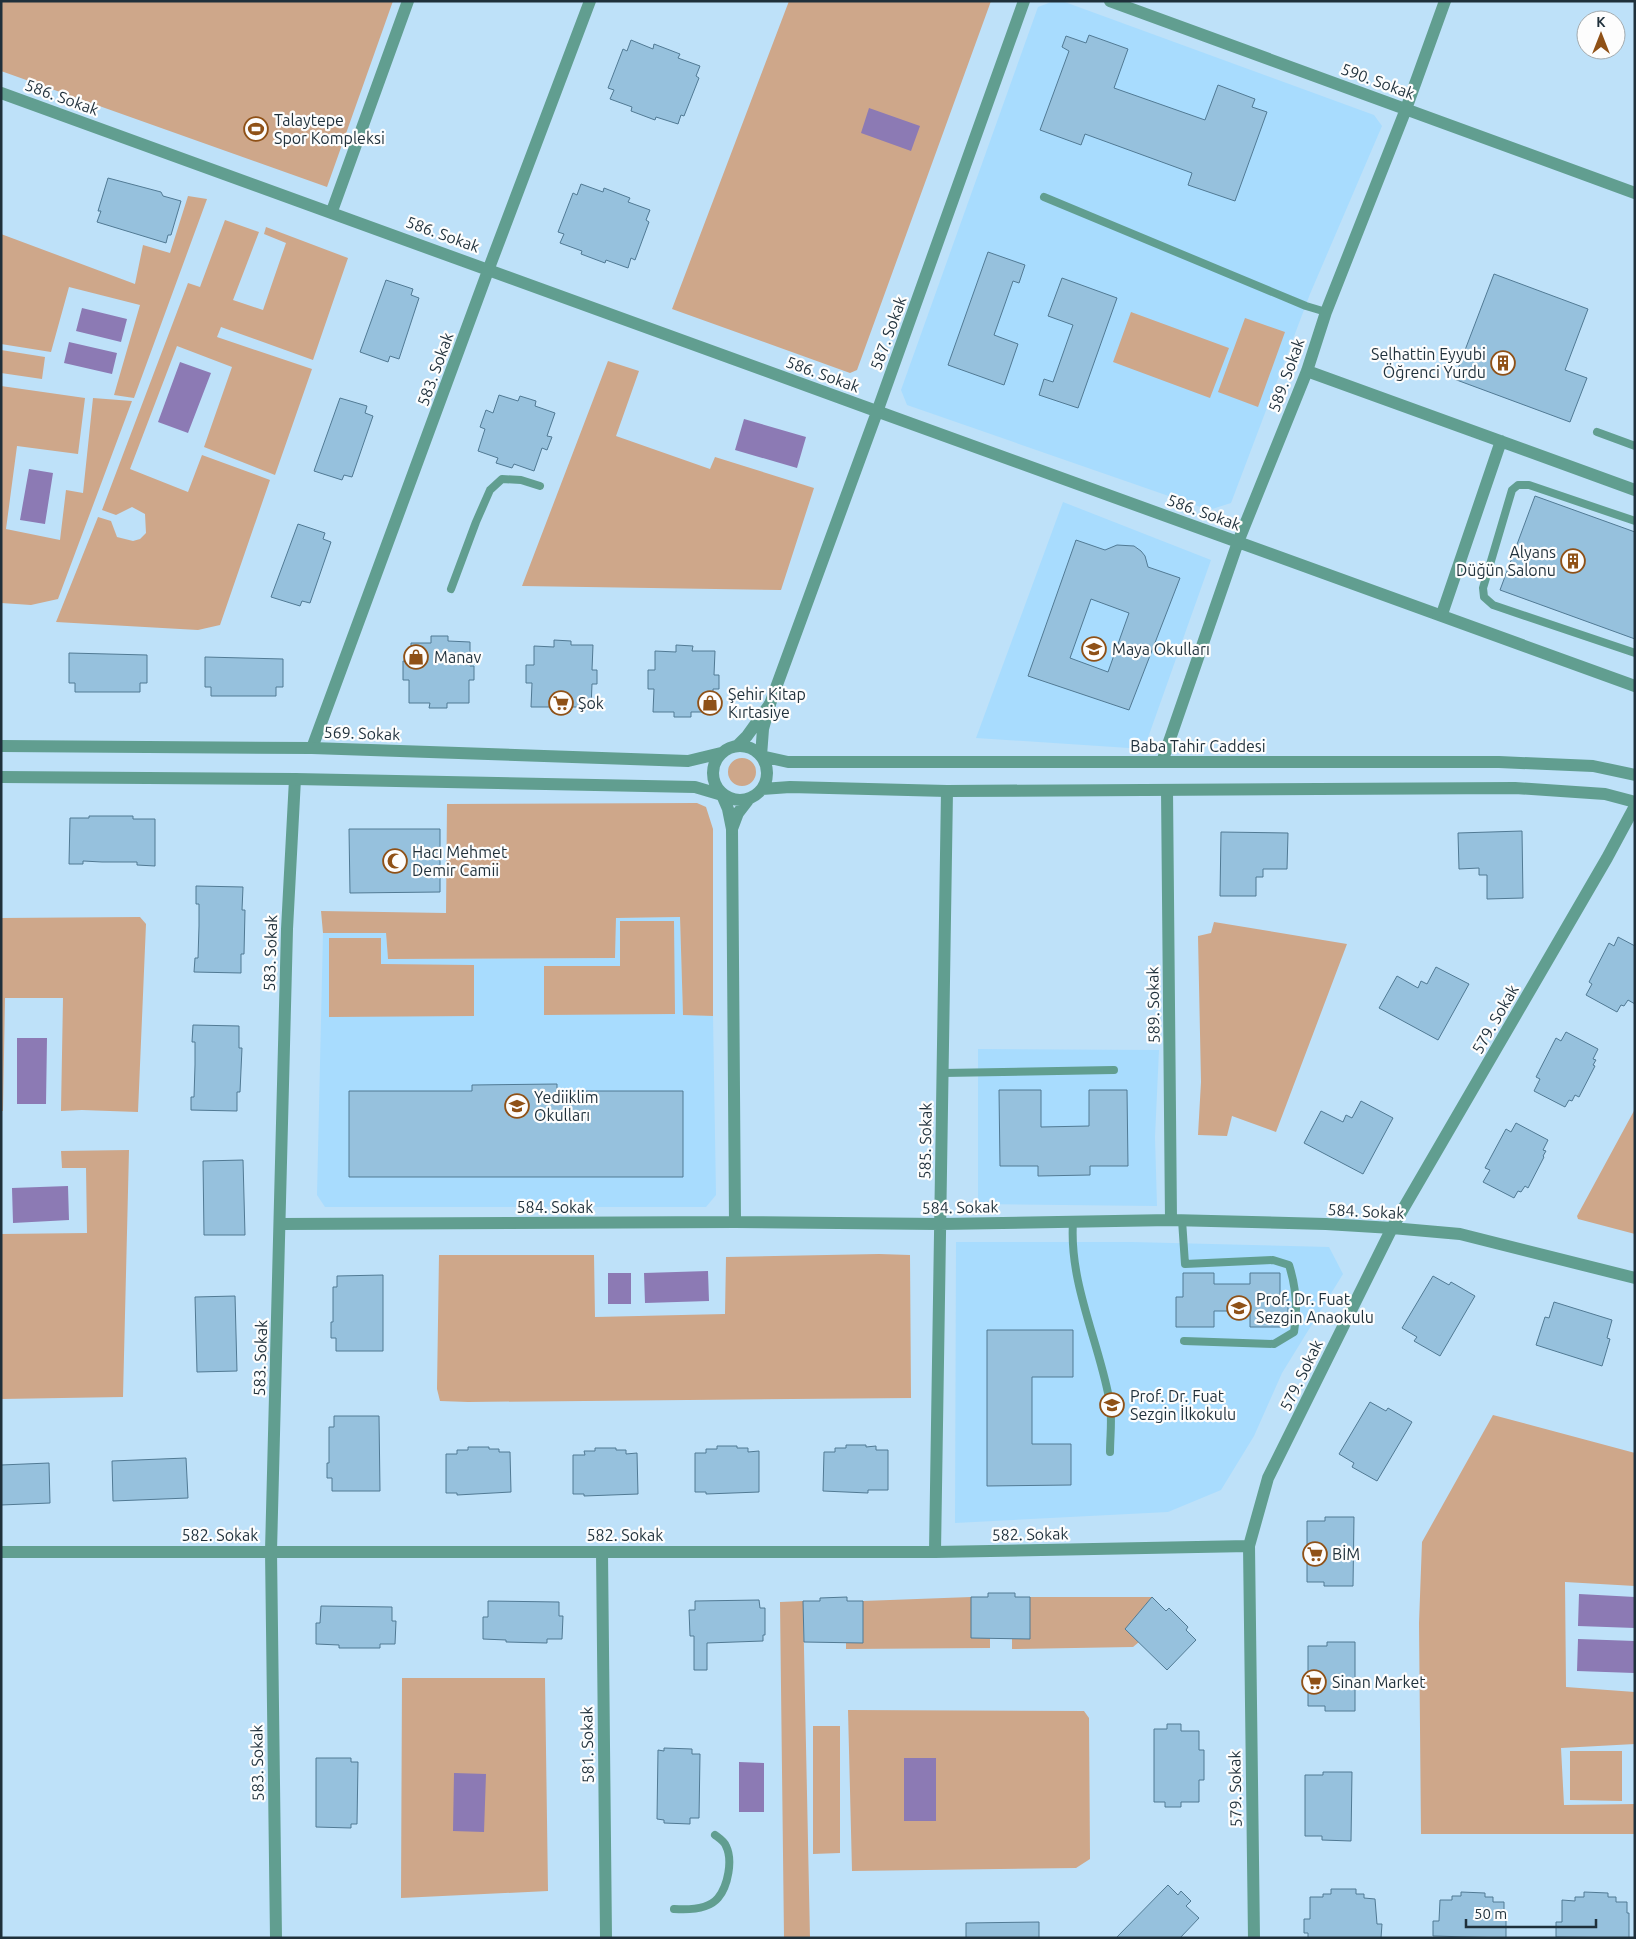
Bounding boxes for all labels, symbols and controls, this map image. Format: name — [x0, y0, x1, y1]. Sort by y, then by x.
north arrow — [1576, 10, 1626, 60]
text: K — [1596, 14, 1606, 30]
street label: 590. Sokak — [1339, 59, 1417, 103]
street label: 586. Sokak — [23, 75, 101, 119]
place label: Talaytepe Spor Kompleksi — [274, 111, 385, 147]
sports icon: Talaytepe Spor Kompleksi — [243, 116, 269, 142]
street label: 586. Sokak — [404, 212, 482, 256]
street label: 587. Sokak — [866, 294, 910, 372]
street label: 583. Sokak — [413, 330, 457, 408]
street label: 589. Sokak — [1264, 336, 1308, 414]
place label: Selhattin Eyyubi Öğrenci Yurdu — [1371, 345, 1486, 381]
building icon: Selhattin Eyyubi Öğrenci Yurdu — [1490, 350, 1516, 376]
street label: 586. Sokak — [784, 352, 862, 396]
street label: 586. Sokak — [1165, 490, 1243, 534]
place label: Alyans Düğün Salonu — [1456, 543, 1556, 579]
building icon: Alyans Düğün Salonu — [1560, 548, 1586, 574]
school or university icon: Maya Okulları — [1081, 636, 1107, 662]
place label: Maya Okulları — [1112, 640, 1210, 658]
shop icon: Manav — [403, 644, 429, 670]
place label: Manav — [434, 648, 481, 666]
place label: Şehir Kitap Kırtasiye — [728, 685, 806, 721]
supermarket icon: Şok — [548, 690, 574, 716]
shop icon: Şehir Kitap Kırtasiye — [697, 690, 723, 716]
place label: Şok — [578, 694, 604, 712]
street label: 569. Sokak — [323, 723, 401, 743]
street label: Baba Tahir Caddesi — [1130, 737, 1266, 755]
place label: Hacı Mehmet Demir Camii — [412, 843, 508, 879]
mosque icon: Hacı Mehmet Demir Camii — [382, 848, 408, 874]
street label: 583. Sokak — [260, 914, 280, 992]
street label: 589. Sokak — [1143, 966, 1163, 1044]
street label: 579. Sokak — [1468, 981, 1522, 1057]
place label: Yediiklim Okulları — [534, 1088, 599, 1124]
school or university icon: Yediiklim Okulları — [504, 1093, 530, 1119]
street label: 585. Sokak — [915, 1102, 935, 1180]
street label: 584. Sokak — [921, 1197, 999, 1217]
street label: 584. Sokak — [517, 1198, 593, 1216]
street label: 584. Sokak — [1327, 1200, 1405, 1222]
place label: Prof. Dr. Fuat Sezgin Anaokulu — [1256, 1290, 1374, 1326]
school or university icon: Prof. Dr. Fuat Sezgin Anaokulu — [1226, 1295, 1252, 1321]
street label: 583. Sokak — [250, 1319, 270, 1397]
street label: 579. Sokak — [1276, 1337, 1326, 1413]
place label: Prof. Dr. Fuat Sezgin İlkokulu — [1130, 1387, 1236, 1423]
school or university icon: Prof. Dr. Fuat Sezgin İlkokulu — [1099, 1392, 1125, 1418]
street label: 582. Sokak — [991, 1524, 1069, 1544]
street label: 582. Sokak — [182, 1526, 258, 1544]
street label: 582. Sokak — [587, 1526, 663, 1544]
supermarket icon: BİM — [1302, 1541, 1328, 1567]
place label: BİM — [1332, 1545, 1360, 1563]
supermarket icon: Sinan Market — [1301, 1669, 1327, 1695]
place label: Sinan Market — [1332, 1673, 1426, 1691]
street label: 581. Sokak — [577, 1706, 597, 1784]
street label: 583. Sokak — [247, 1724, 267, 1802]
street label: 579. Sokak — [1225, 1750, 1245, 1828]
scale bar — [1466, 1896, 1596, 1928]
text: 50 m — [1474, 1905, 1507, 1922]

